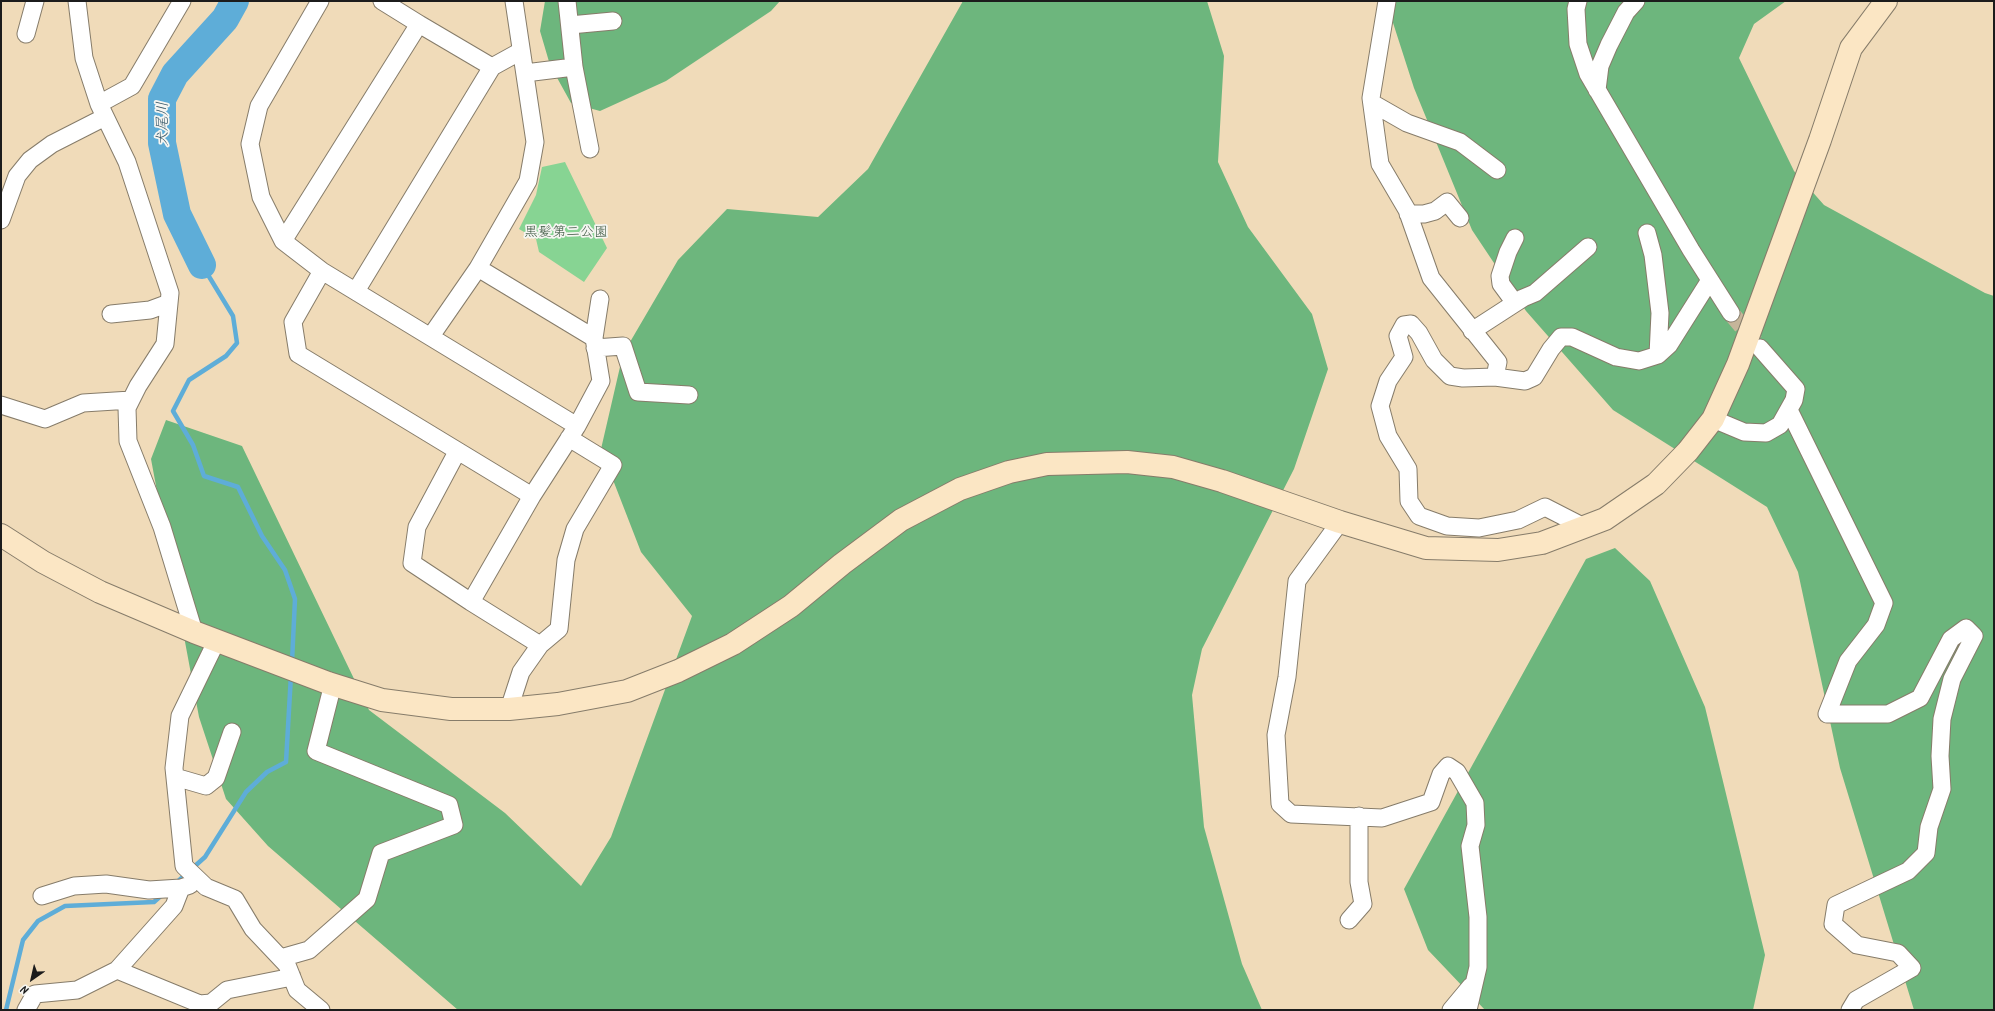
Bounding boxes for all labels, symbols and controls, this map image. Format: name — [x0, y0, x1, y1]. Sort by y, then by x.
water label: 犬尾川 — [155, 102, 173, 146]
park label: 黒髪第二公園 — [524, 226, 608, 242]
north arrow — [12, 959, 52, 999]
text: N — [17, 980, 33, 998]

